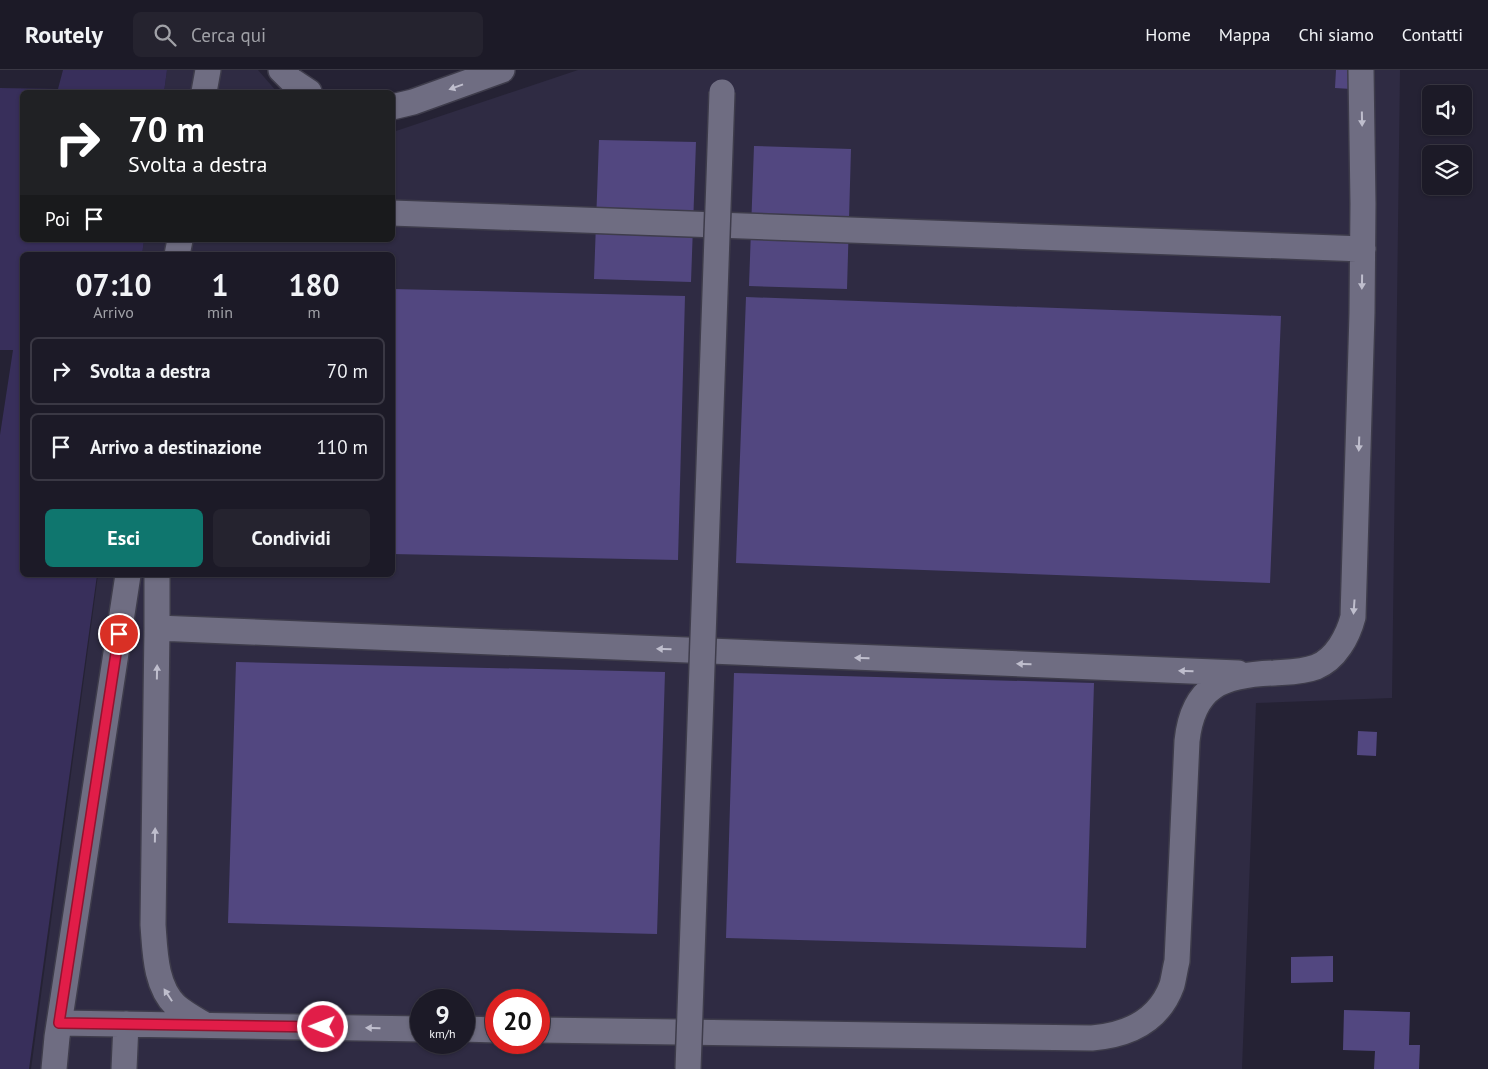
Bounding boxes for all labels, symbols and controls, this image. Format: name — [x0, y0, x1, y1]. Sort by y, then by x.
search box — [133, 12, 483, 57]
text: Routely — [25, 19, 103, 50]
icon: search — [151, 21, 179, 49]
text: Cerca qui — [191, 23, 266, 47]
text: Home — [1145, 23, 1191, 46]
text: Mappa — [1219, 23, 1270, 46]
text: Chi siamo — [1298, 23, 1374, 46]
text: Contatti — [1402, 23, 1463, 46]
one-way arrow — [448, 83, 463, 91]
map controls — [1422, 85, 1472, 195]
button: sound — [1422, 85, 1472, 135]
text: 70 m — [128, 106, 205, 152]
icon: right — [45, 110, 110, 175]
one-way arrow — [1358, 112, 1366, 128]
button: layers — [1422, 145, 1472, 195]
text: Svolta a destra — [128, 150, 267, 178]
icon: arrive — [80, 205, 108, 233]
text: Poi — [45, 207, 70, 231]
text: 07:10 — [75, 265, 152, 304]
text: 1 — [212, 265, 229, 304]
text: 180 — [288, 265, 340, 304]
one-way arrow — [1358, 274, 1366, 290]
text: Arrivo — [93, 302, 134, 322]
text: min — [207, 302, 233, 322]
text: m — [308, 302, 321, 322]
icon: right — [47, 357, 75, 385]
text: Svolta a destra — [90, 359, 211, 383]
text: 70 m — [327, 359, 368, 383]
icon: arrive — [47, 433, 75, 461]
text: Arrivo a destinazione — [90, 435, 262, 459]
text: 110 m — [316, 435, 368, 459]
one-way arrow — [1354, 437, 1362, 453]
button: Esci — [45, 509, 203, 567]
button: Condividi — [213, 509, 370, 567]
one-way arrow — [1349, 599, 1357, 615]
pin — [98, 613, 140, 655]
icon: arrive — [105, 620, 133, 648]
one-way arrow — [656, 645, 672, 653]
one-way arrow — [853, 653, 869, 661]
one-way arrow — [1016, 660, 1032, 668]
one-way arrow — [153, 664, 161, 680]
one-way arrow — [1178, 667, 1194, 675]
one-way arrow — [151, 826, 159, 842]
one-way arrow — [163, 988, 173, 1001]
speed limit sign: 20 — [485, 989, 550, 1054]
text: 9 — [435, 999, 450, 1031]
position arrow — [296, 1000, 348, 1052]
one-way arrow — [364, 1024, 380, 1032]
text: km/h — [429, 1026, 456, 1041]

